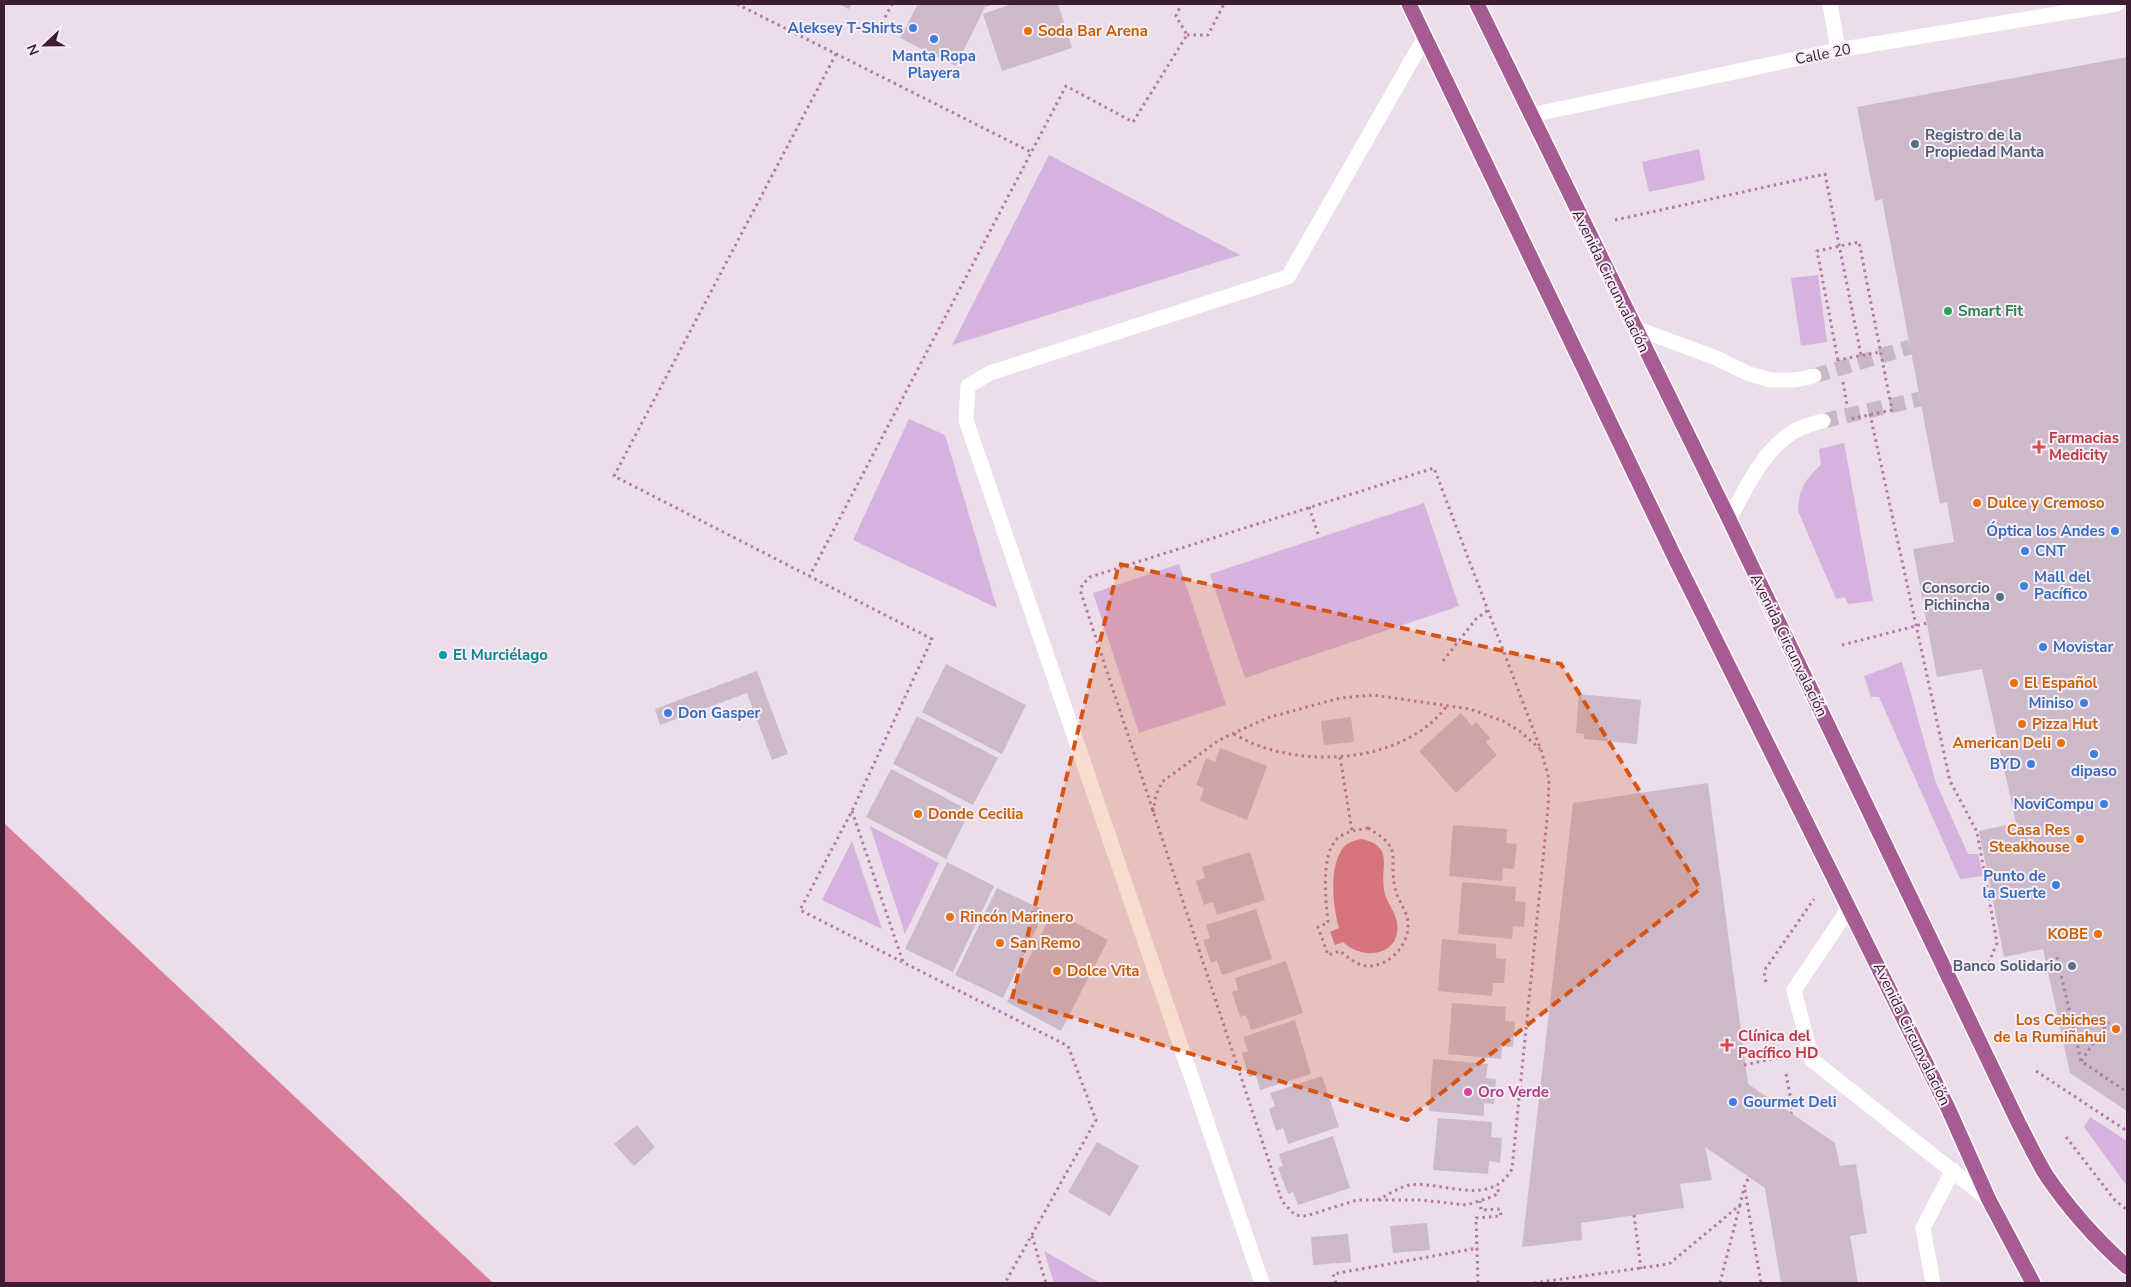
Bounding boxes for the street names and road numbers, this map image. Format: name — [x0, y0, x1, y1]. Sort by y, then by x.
street label: Calle 20 — [1793, 39, 1853, 69]
street label: Avenida Circunvalación — [1568, 206, 1654, 356]
street label: Avenida Circunvalación — [1746, 570, 1832, 720]
street label: Avenida Circunvalación — [1869, 959, 1955, 1109]

